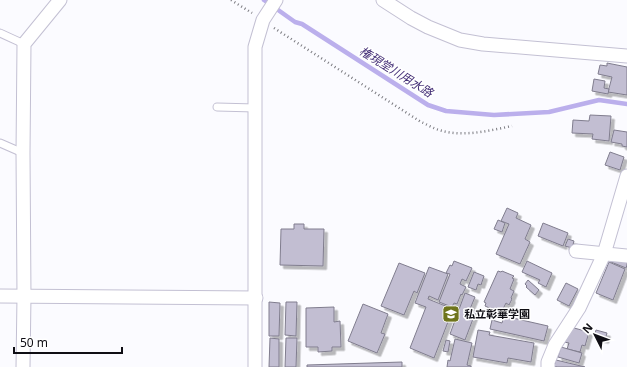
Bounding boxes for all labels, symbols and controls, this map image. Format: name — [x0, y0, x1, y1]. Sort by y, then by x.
water label: 権現堂川用水路 — [356, 42, 437, 102]
school or university icon: 私立彰華学園 — [441, 304, 461, 324]
place label: 私立彰華学園 — [464, 306, 530, 321]
north arrow — [575, 315, 615, 355]
text: N — [579, 320, 596, 336]
scale bar — [14, 329, 122, 355]
text: 50 m — [20, 334, 48, 351]

